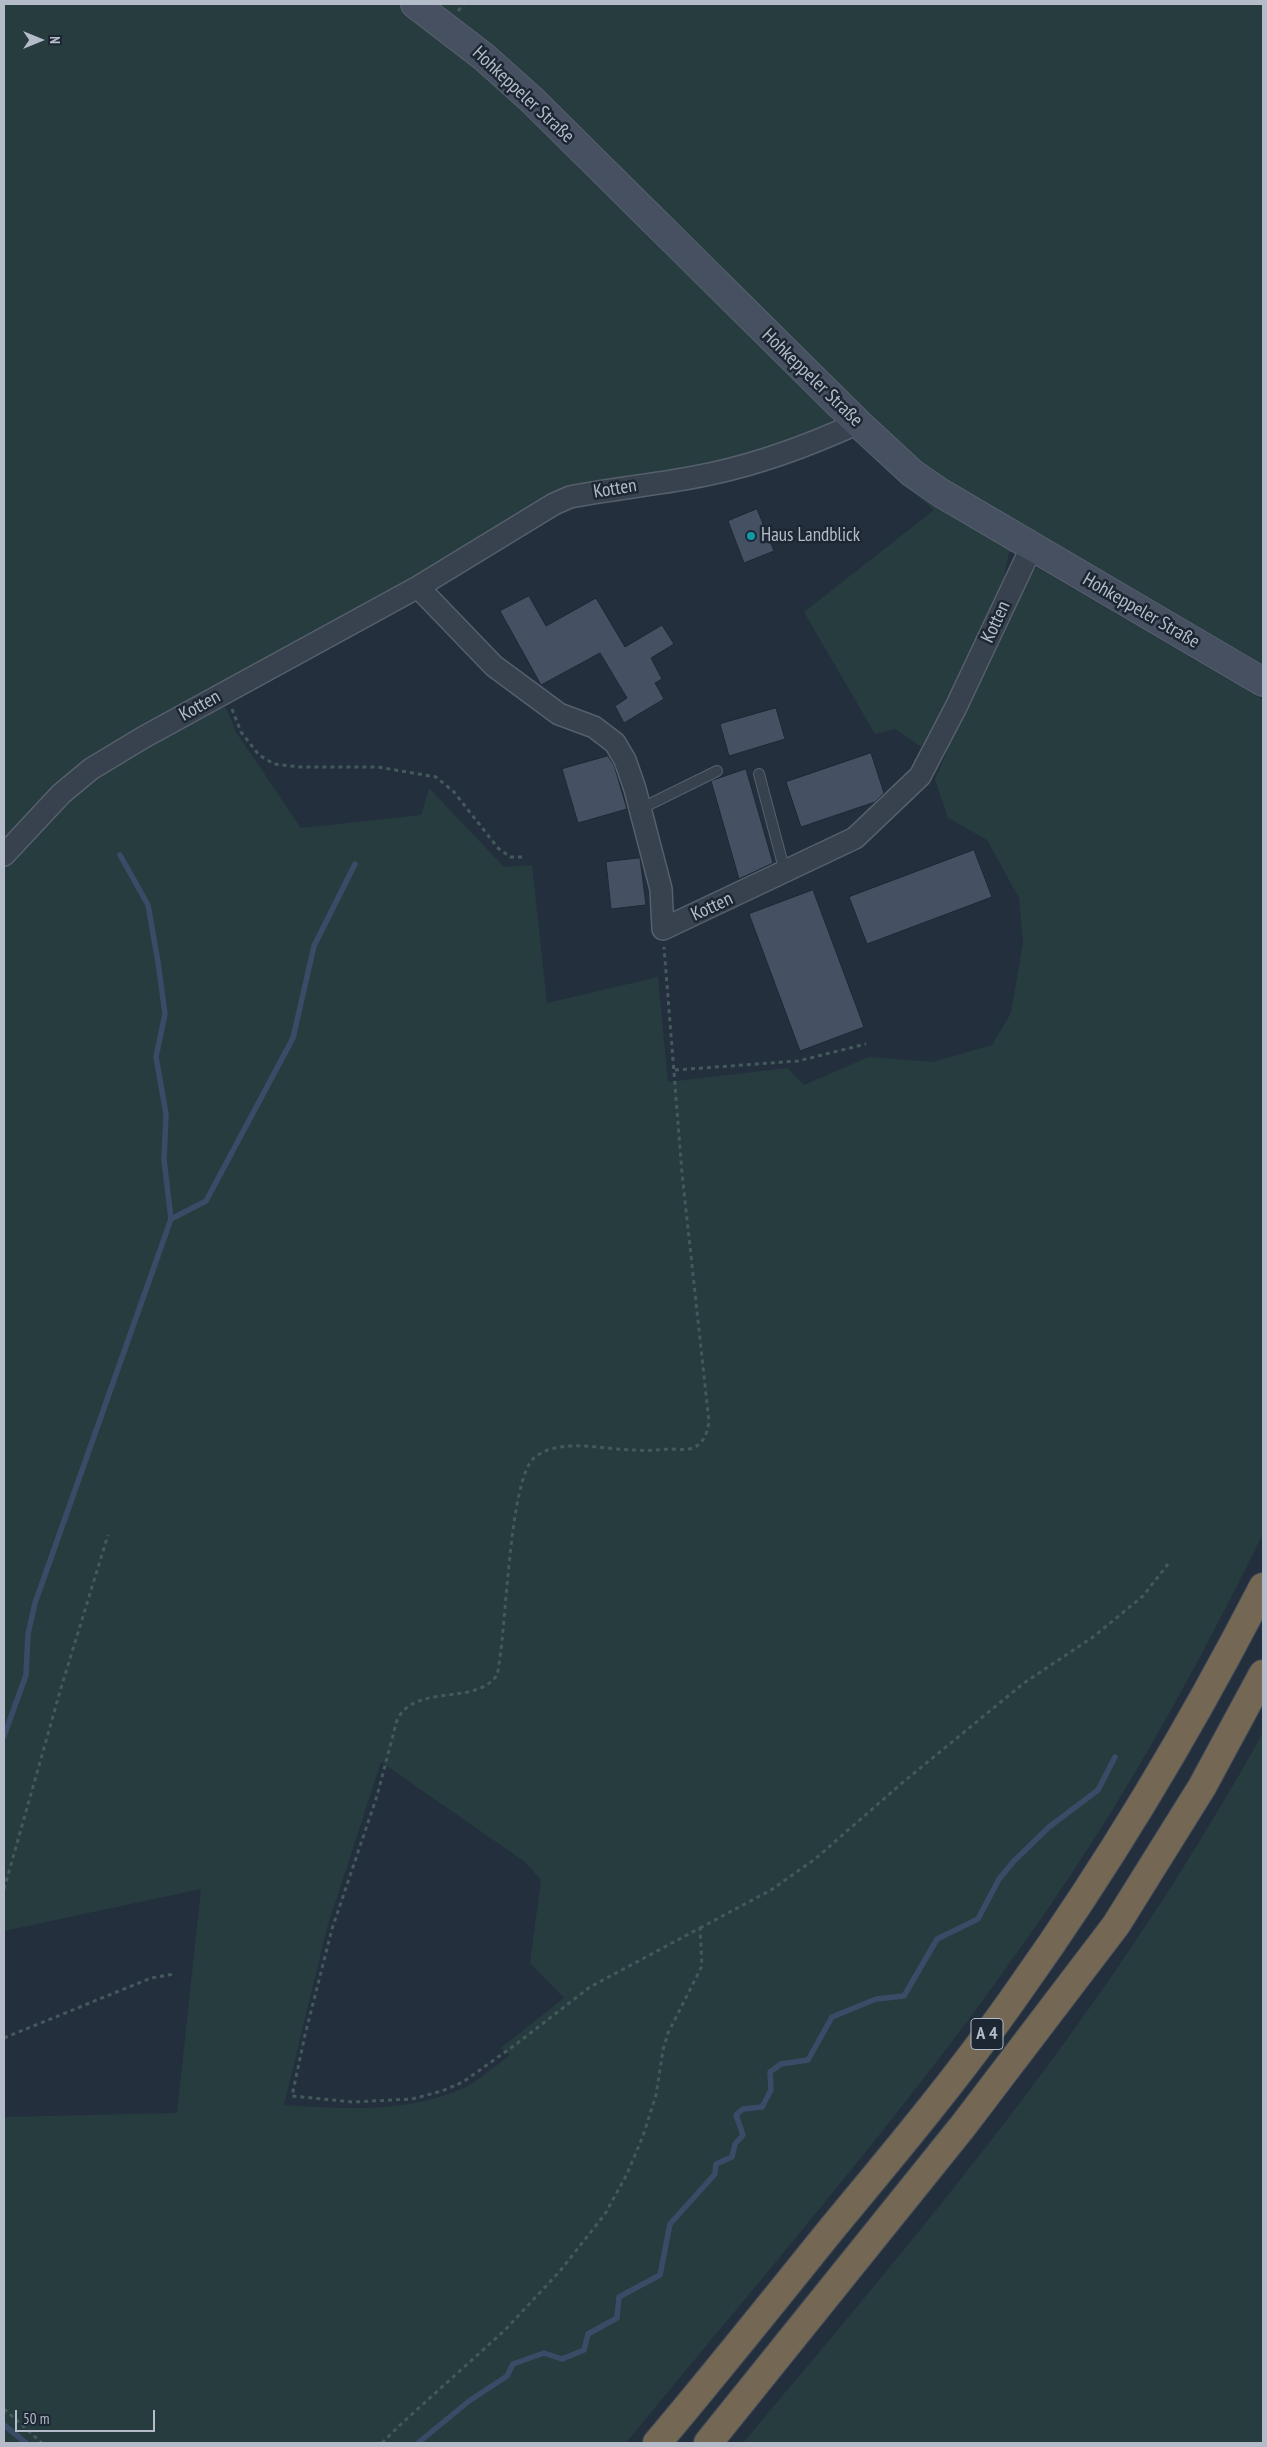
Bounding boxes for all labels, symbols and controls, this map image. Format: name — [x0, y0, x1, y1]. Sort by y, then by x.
north arrow — [15, 15, 65, 65]
text: N — [46, 36, 64, 44]
street label: Hohkeppeler Straße — [467, 42, 579, 148]
street label: Hohkeppeler Straße — [757, 324, 867, 432]
street label: Kotten — [592, 474, 638, 504]
place label: Haus Landblick — [761, 525, 860, 547]
marker: Haus Landblick — [745, 530, 757, 542]
street label: Hohkeppeler Straße — [1079, 568, 1203, 654]
street label: Kotten — [977, 598, 1015, 646]
street label: Kotten — [176, 686, 224, 726]
street label: Kotten — [688, 888, 736, 926]
road number: A 4 — [971, 2018, 1003, 2050]
scale bar — [18, 2400, 158, 2432]
text: 50 m — [23, 2409, 49, 2428]

